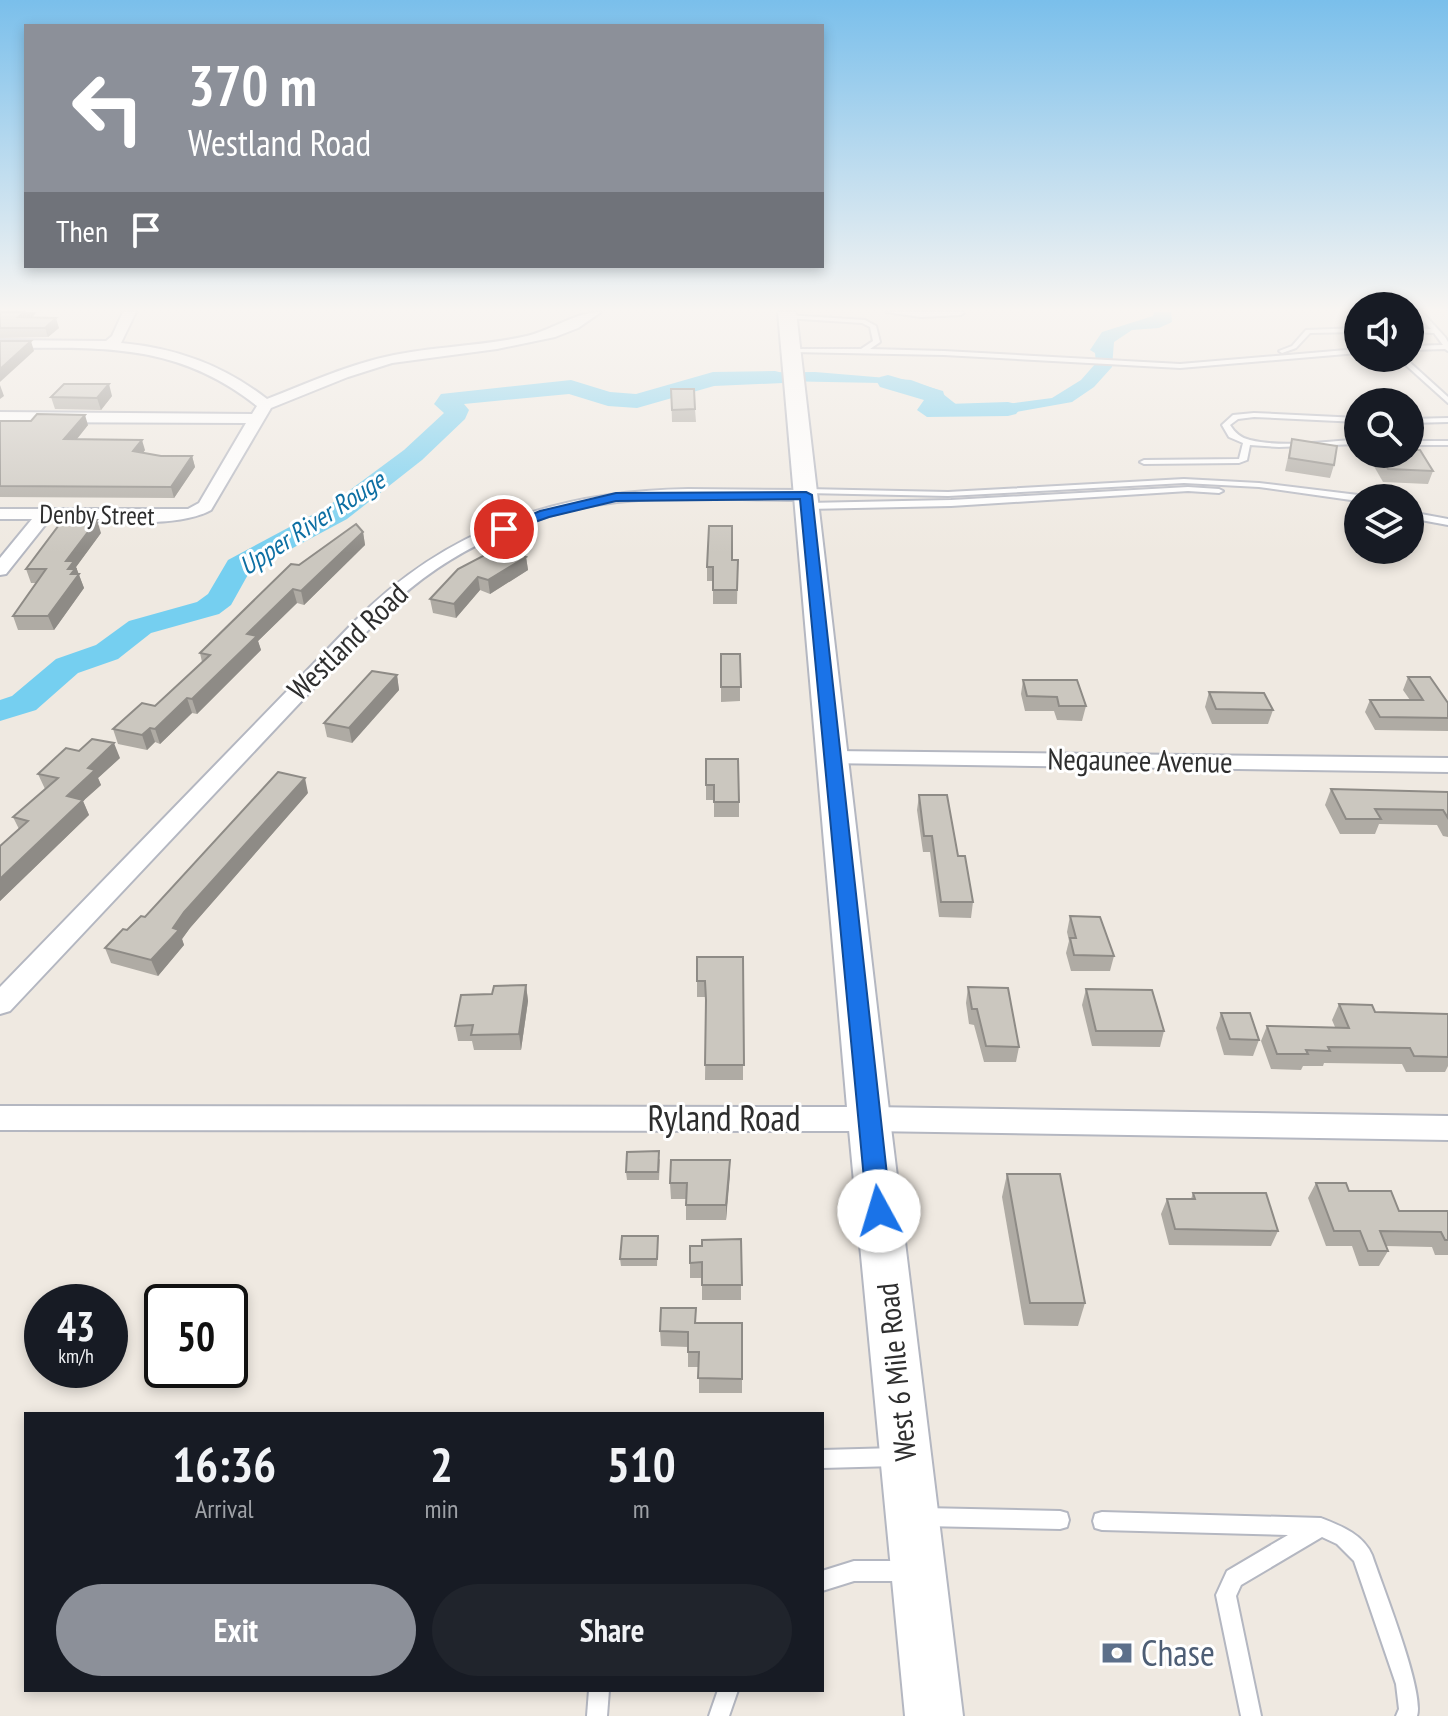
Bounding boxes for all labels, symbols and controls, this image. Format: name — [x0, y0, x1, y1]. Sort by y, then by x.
text: 370 m — [188, 49, 317, 121]
icon: left — [56, 56, 160, 160]
text: Westland Road — [188, 119, 371, 166]
icon: arrive — [124, 208, 168, 252]
text: Then — [56, 211, 108, 250]
map controls — [1344, 292, 1424, 564]
button: sound — [1344, 292, 1424, 372]
button: search — [1344, 388, 1424, 468]
water label: Upper River Rouge — [233, 462, 393, 582]
button: layers — [1344, 484, 1424, 564]
pin — [470, 495, 538, 563]
street label: Denby Street — [39, 497, 155, 532]
icon: arrive — [482, 507, 526, 551]
street label: Westland Road — [279, 574, 415, 708]
street label: Negaunee Avenue — [1047, 738, 1233, 781]
street label: Ryland Road — [647, 1094, 801, 1141]
position arrow — [837, 1169, 921, 1253]
street label: West 6 Mile Road — [867, 1281, 924, 1463]
speed limit sign: 50 — [144, 1284, 248, 1388]
text: 43 — [57, 1300, 95, 1352]
text: km/h — [58, 1343, 94, 1369]
text: 16:36 — [172, 1433, 276, 1495]
text: 2 — [430, 1433, 453, 1495]
text: 510 — [607, 1433, 676, 1495]
text: Arrival — [195, 1492, 254, 1525]
text: min — [424, 1492, 458, 1525]
text: m — [633, 1492, 650, 1525]
button: Exit — [56, 1584, 416, 1676]
button: Share — [432, 1584, 792, 1676]
place label: Chase — [1141, 1629, 1215, 1676]
bank icon: Chase — [1100, 1636, 1134, 1670]

